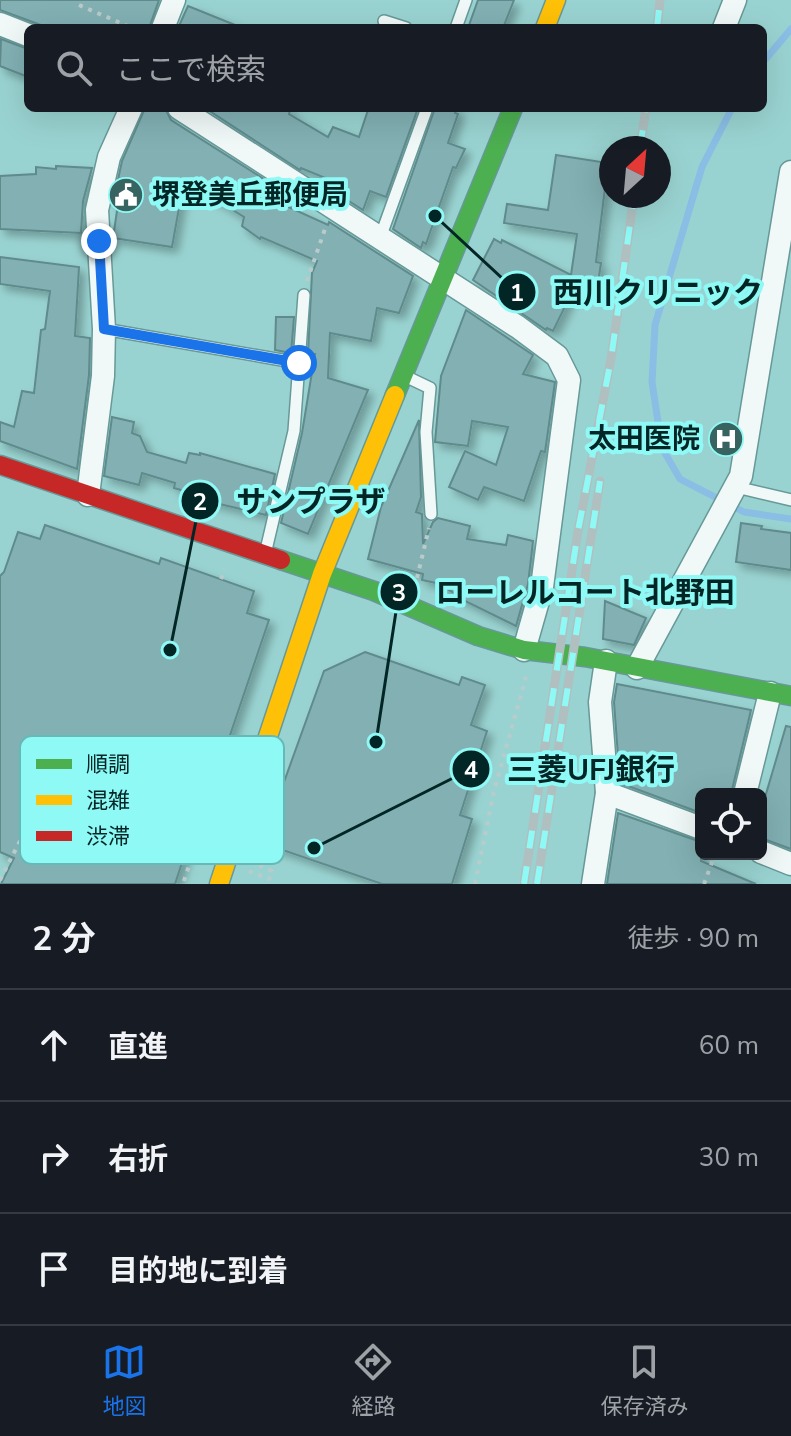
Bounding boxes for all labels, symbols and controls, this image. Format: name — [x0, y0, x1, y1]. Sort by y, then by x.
search box — [24, 24, 767, 112]
icon: search — [52, 46, 96, 90]
text: ここで検索 — [116, 50, 266, 91]
north arrow — [599, 136, 671, 208]
public building icon: 堺登美丘郵便局 — [107, 176, 145, 214]
place label: 堺登美丘郵便局 — [152, 176, 348, 214]
route end — [81, 223, 117, 259]
callout: 西川クリニック — [497, 265, 779, 319]
text: 西川クリニック — [553, 273, 763, 314]
text: 1 — [510, 277, 524, 309]
route start — [281, 345, 317, 381]
place label: 太田医院 — [588, 420, 700, 458]
hospital icon: 太田医院 — [707, 420, 745, 458]
callout: サンプラザ — [180, 474, 402, 528]
text: サンプラザ — [236, 482, 386, 523]
text: 2 — [193, 486, 207, 518]
callout: ローレルコート北野田 — [379, 565, 751, 619]
text: ローレルコート北野田 — [435, 573, 735, 614]
text: 3 — [392, 577, 406, 609]
legend — [20, 736, 284, 864]
callout: 三菱UFJ銀行 — [451, 742, 692, 796]
text: 順調 — [86, 750, 130, 780]
text: 三菱UFJ銀行 — [507, 750, 675, 791]
text: 4 — [464, 754, 478, 786]
text: 混雑 — [86, 786, 130, 816]
map controls — [695, 788, 767, 860]
button: locate — [695, 788, 767, 860]
text: 渋滞 — [86, 822, 130, 852]
text: 2 分 — [32, 916, 96, 962]
text: 徒歩 · 90 m — [628, 921, 759, 956]
icon: ahead — [32, 1023, 76, 1067]
text: 直進 — [108, 1027, 168, 1068]
text: 60 m — [699, 1028, 759, 1063]
icon: right — [32, 1135, 76, 1179]
text: 右折 — [108, 1139, 168, 1180]
text: 30 m — [699, 1140, 759, 1175]
icon: arrive — [32, 1247, 76, 1291]
text: 目的地に到着 — [108, 1251, 288, 1292]
tab: 地図 — [102, 1340, 147, 1422]
tab: 経路 — [351, 1340, 396, 1422]
tab: 保存済み — [600, 1340, 689, 1422]

